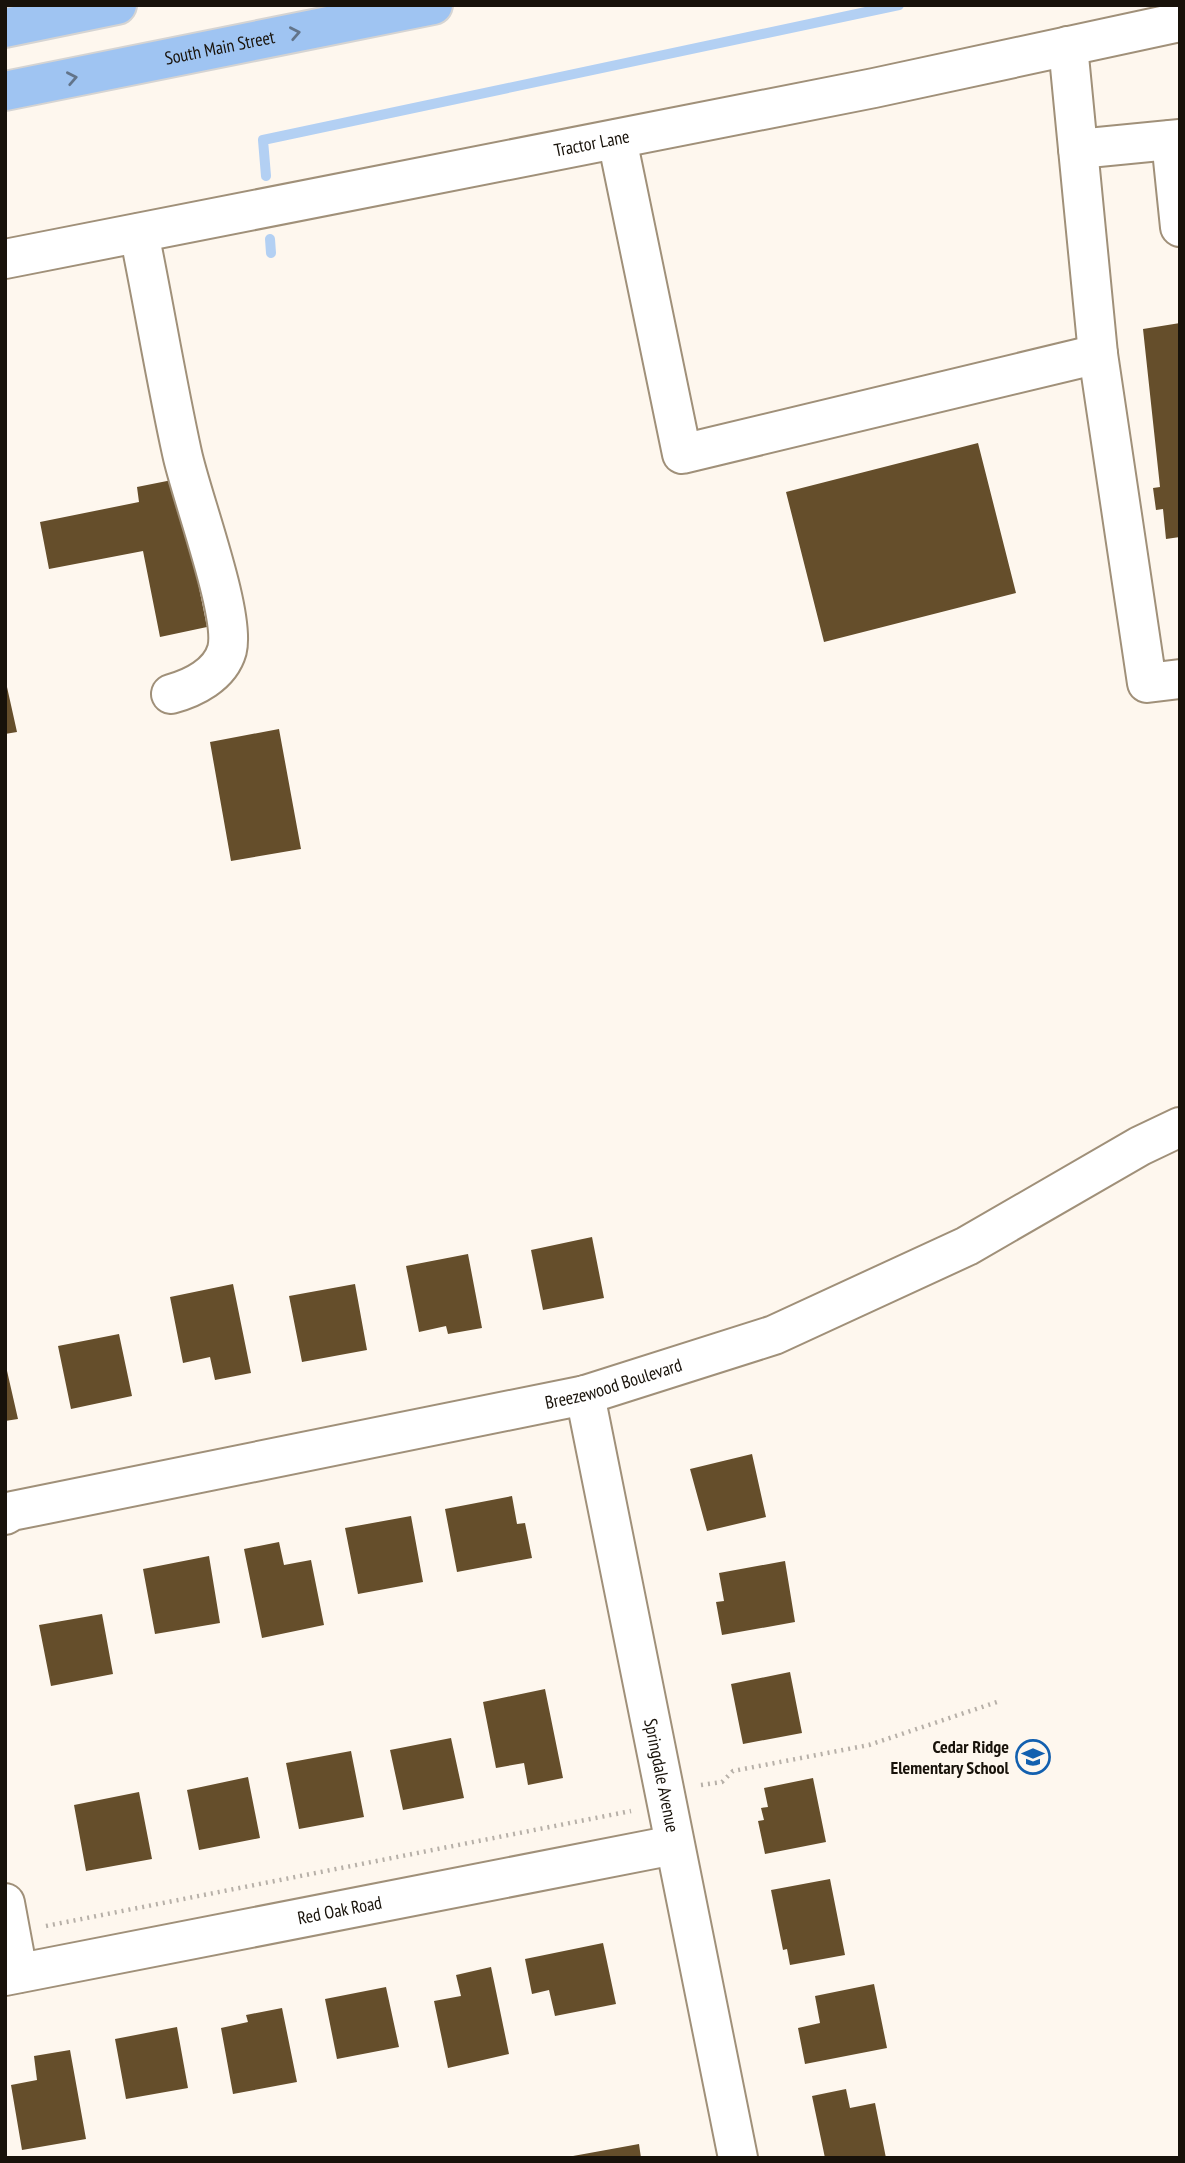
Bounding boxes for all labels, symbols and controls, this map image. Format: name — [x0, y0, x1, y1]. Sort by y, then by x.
street label: South Main Street — [163, 25, 277, 70]
one-way arrow — [289, 26, 301, 41]
one-way arrow — [66, 71, 78, 86]
street label: Tractor Lane — [552, 124, 631, 162]
street label: Breezewood Boulevard — [543, 1353, 685, 1414]
street label: Springdale Avenue — [639, 1716, 684, 1834]
place label: Cedar Ridge Elementary School — [890, 1735, 1010, 1779]
school or university icon: Cedar Ridge Elementary School — [1014, 1738, 1052, 1776]
street label: Red Oak Road — [296, 1891, 384, 1929]

